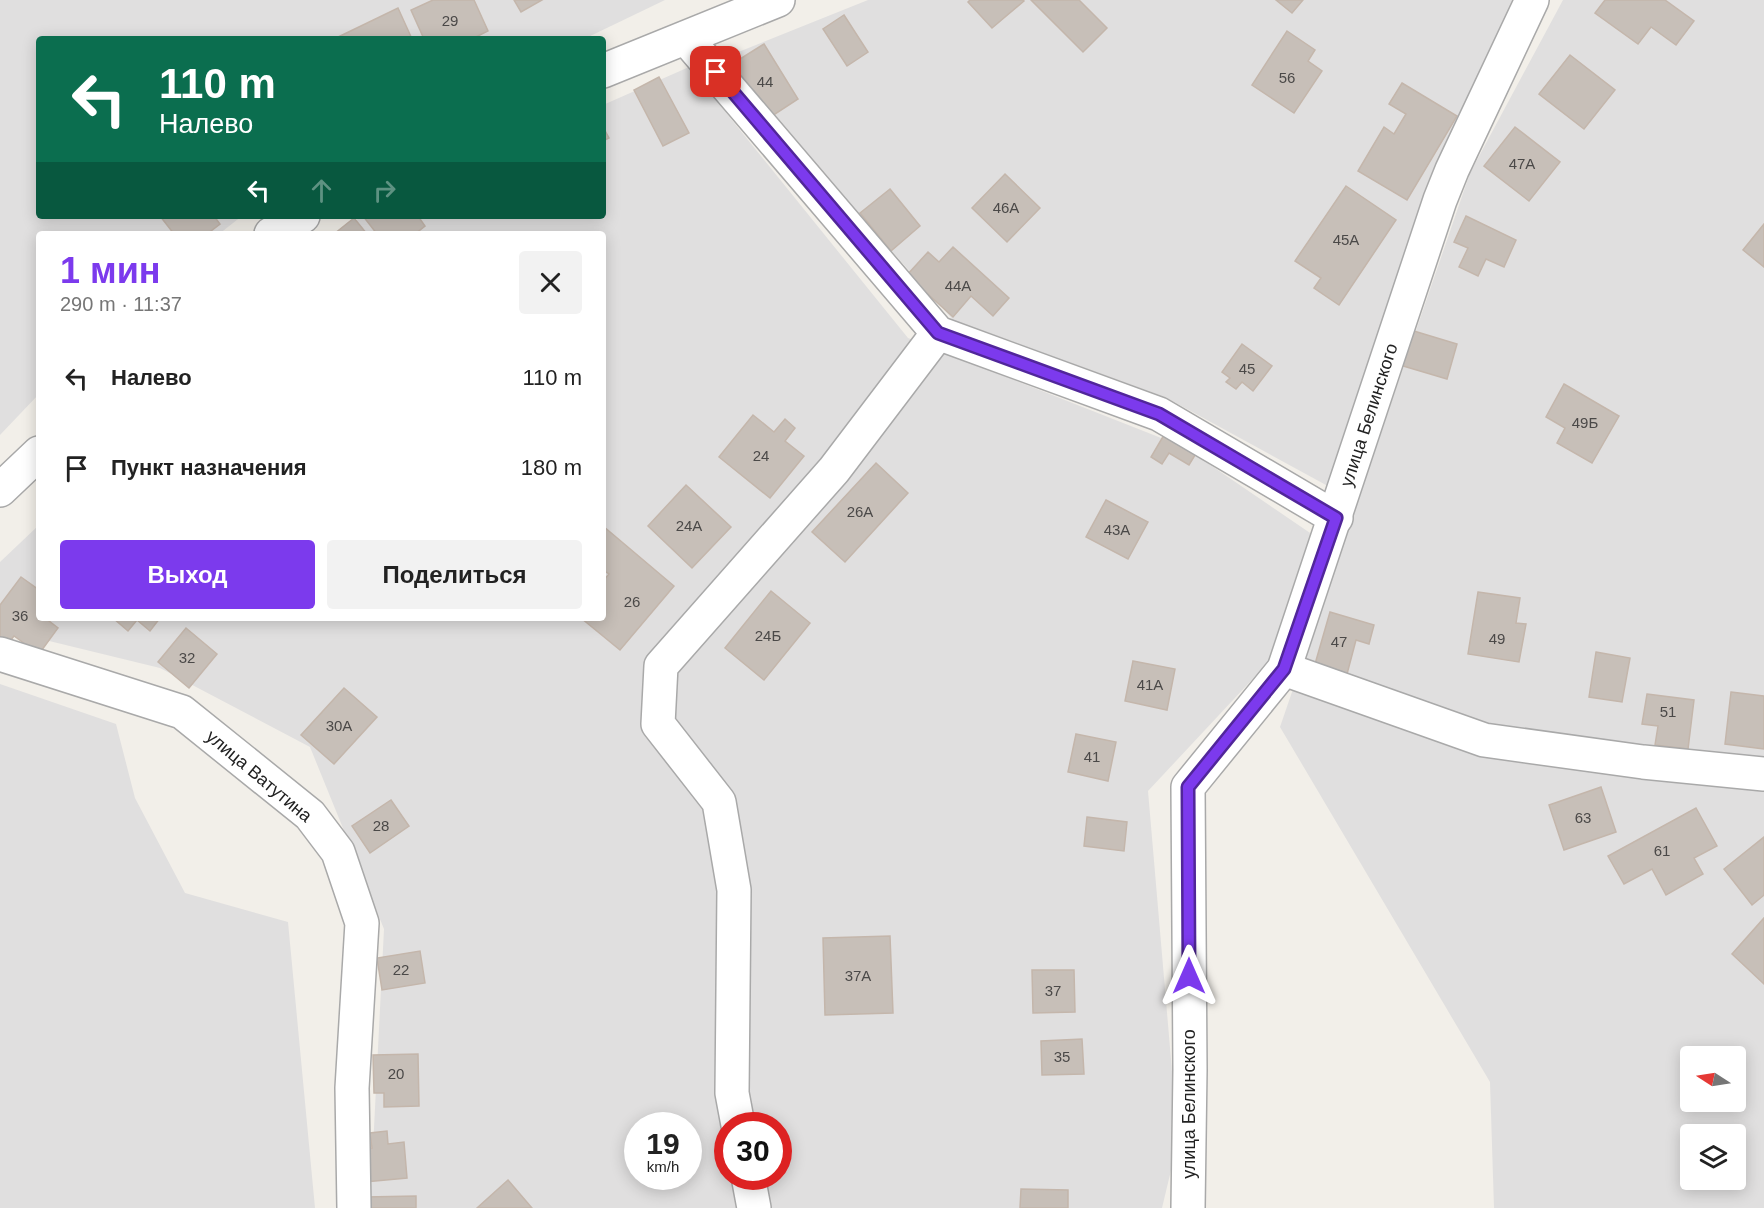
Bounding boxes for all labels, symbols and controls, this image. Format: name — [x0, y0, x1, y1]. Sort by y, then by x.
house number: 29 — [442, 12, 458, 29]
pin — [690, 46, 741, 97]
icon: arrive — [699, 55, 732, 88]
icon: left — [60, 60, 138, 138]
text: 110 m — [159, 60, 276, 107]
house number: 56 — [1279, 69, 1295, 86]
house number: 44 — [757, 73, 773, 90]
text: Налево — [159, 109, 253, 139]
house number: 47А — [1509, 155, 1535, 172]
icon: left — [242, 174, 275, 207]
icon: ahead — [305, 174, 338, 207]
icon: right — [368, 174, 401, 207]
house number: 46А — [993, 199, 1019, 216]
house number: 45А — [1333, 231, 1359, 248]
text: 1 мин — [60, 250, 161, 291]
button: close — [519, 251, 582, 314]
house number: 44А — [945, 277, 971, 294]
text: 290 m · 11:37 — [60, 293, 182, 315]
street label: улица Белинского — [1336, 341, 1402, 489]
house number: 45 — [1239, 360, 1255, 377]
icon: left — [60, 362, 93, 395]
text: Налево — [111, 365, 192, 390]
text: 110 m — [522, 365, 582, 390]
house number: 49Б — [1572, 414, 1598, 431]
house number: 24 — [753, 447, 769, 464]
icon: arrive — [60, 452, 93, 485]
text: Пункт назначения — [111, 455, 307, 480]
text: 180 m — [521, 455, 582, 480]
house number: 26А — [847, 503, 873, 520]
house number: 24А — [676, 517, 702, 534]
house number: 43А — [1104, 521, 1130, 538]
button: Выход — [60, 540, 315, 609]
button: Поделиться — [327, 540, 582, 609]
house number: 26 — [624, 593, 640, 610]
house number: 36 — [12, 607, 28, 624]
house number: 24Б — [755, 627, 781, 644]
house number: 49 — [1489, 630, 1505, 647]
house number: 47 — [1331, 633, 1347, 650]
house number: 32 — [179, 649, 195, 666]
house number: 41А — [1137, 676, 1163, 693]
house number: 51 — [1660, 703, 1676, 720]
house number: 30А — [326, 717, 352, 734]
street label: улица Ватутина — [202, 726, 317, 827]
house number: 41 — [1084, 748, 1100, 765]
house number: 63 — [1575, 809, 1591, 826]
house number: 28 — [373, 817, 389, 834]
house number: 61 — [1654, 842, 1670, 859]
position arrow — [1157, 944, 1221, 1008]
house number: 22 — [393, 961, 409, 978]
house number: 37А — [845, 967, 871, 984]
house number: 37 — [1045, 982, 1061, 999]
street label: улица Белинского — [1179, 1029, 1199, 1179]
north arrow — [1680, 1046, 1746, 1112]
map controls — [1680, 1046, 1746, 1190]
house number: 35 — [1054, 1048, 1070, 1065]
house number: 20 — [388, 1065, 404, 1082]
speed limit sign: 30 — [714, 1112, 792, 1190]
button: layers — [1680, 1124, 1746, 1190]
text: 19 — [646, 1127, 680, 1160]
text: km/h — [647, 1158, 679, 1175]

